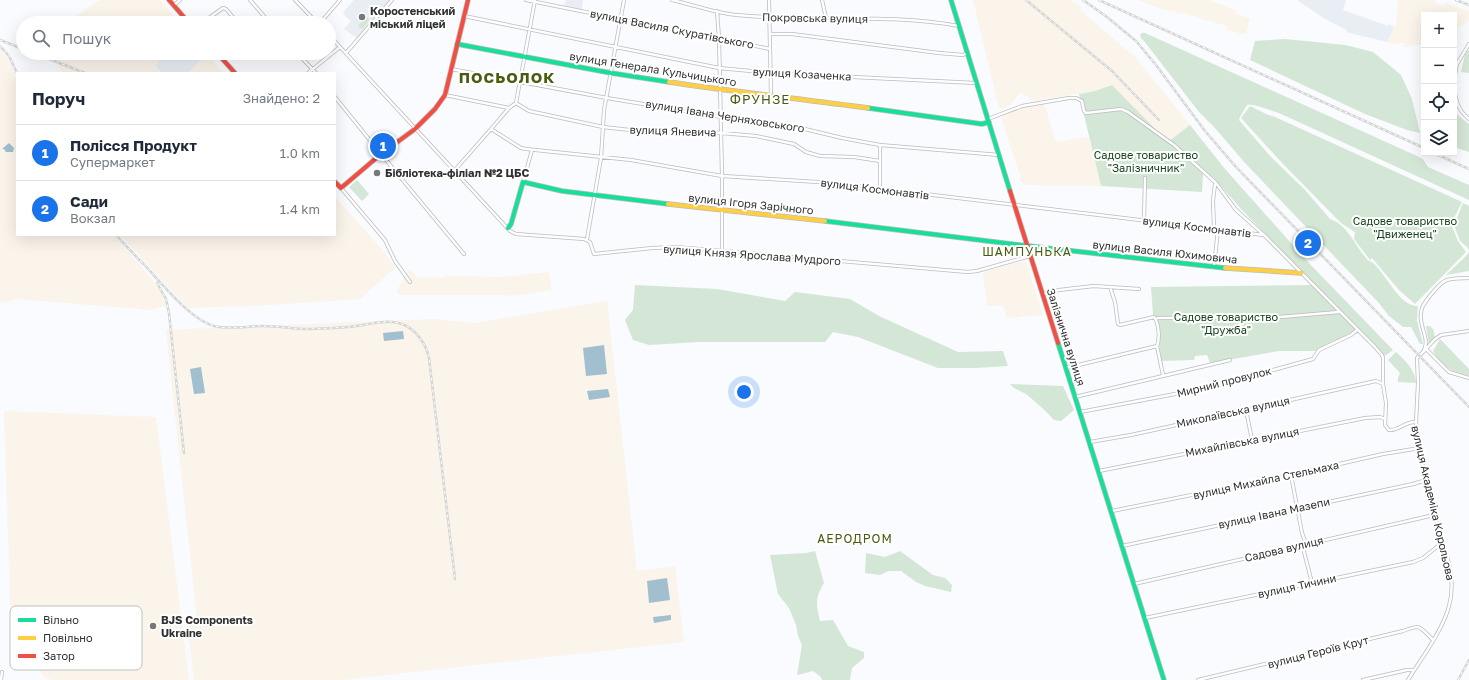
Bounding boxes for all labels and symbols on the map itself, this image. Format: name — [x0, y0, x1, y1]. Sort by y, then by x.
place label: Коростенський міський ліцей — [370, 4, 455, 30]
street label: вулиця Василя Скуратівського — [589, 6, 755, 51]
street label: Покровська вулиця — [762, 10, 868, 25]
marker: Коростенський міський ліцей — [357, 12, 367, 22]
street label: вулиця Генерала Кульчицького — [569, 49, 738, 88]
street label: вулиця Козаченка — [752, 64, 852, 83]
district label: ПОСЬОЛОК — [459, 68, 555, 86]
district label: ФРУНЗЕ — [730, 91, 790, 107]
street label: вулиця Івана Черняховського — [645, 97, 806, 135]
street label: вулиця Яневича — [629, 122, 717, 139]
pin: 1 — [370, 131, 396, 161]
park label: Садове товариство "Залізничник" — [1094, 148, 1199, 174]
place label: Бібліотека-філіал №2 ЦБС — [385, 166, 529, 179]
marker: Бібліотека-філіал №2 ЦБС — [372, 168, 382, 178]
street label: вулиця Космонавтів — [820, 175, 930, 202]
street label: вулиця Ігоря Зарічного — [688, 190, 815, 217]
street label: вулиця Космонавтів — [1142, 213, 1252, 240]
park label: Садове товариство "Движенец" — [1353, 214, 1458, 240]
pin: 2 — [1295, 228, 1321, 258]
street label: вулиця Василя Юхимовича — [1092, 237, 1238, 266]
street label: вулиця Князя Ярослава Мудрого — [663, 242, 842, 267]
district label: ШАМПУНЬКА — [982, 244, 1072, 259]
street label: Залізнична вулиця — [1045, 286, 1088, 387]
park label: Садове товариство "Дружба" — [1174, 310, 1279, 336]
street label: Мирний провулок — [1175, 363, 1273, 400]
your location — [734, 382, 754, 402]
street label: Миколаївська вулиця — [1175, 393, 1291, 430]
street label: Михайлівська вулиця — [1184, 424, 1300, 459]
street label: вулиця Академіка Корольова — [1409, 424, 1458, 582]
street label: вулиця Михайла Стельмаха — [1192, 458, 1340, 501]
street label: вулиця Івана Мазепи — [1217, 494, 1331, 531]
district label: АЕРОДРОМ — [817, 531, 893, 546]
street label: Садова вулиця — [1243, 533, 1325, 564]
street label: вулиця Тичини — [1257, 571, 1337, 600]
legend — [10, 606, 142, 670]
text: Вільно — [43, 613, 79, 626]
place label: BJS Components Ukraine — [161, 613, 253, 639]
marker: BJS Components Ukraine — [148, 621, 158, 631]
text: Повільно — [43, 631, 93, 644]
street label: вулиця Героїв Крут — [1266, 633, 1370, 670]
text: Затор — [43, 649, 75, 662]

